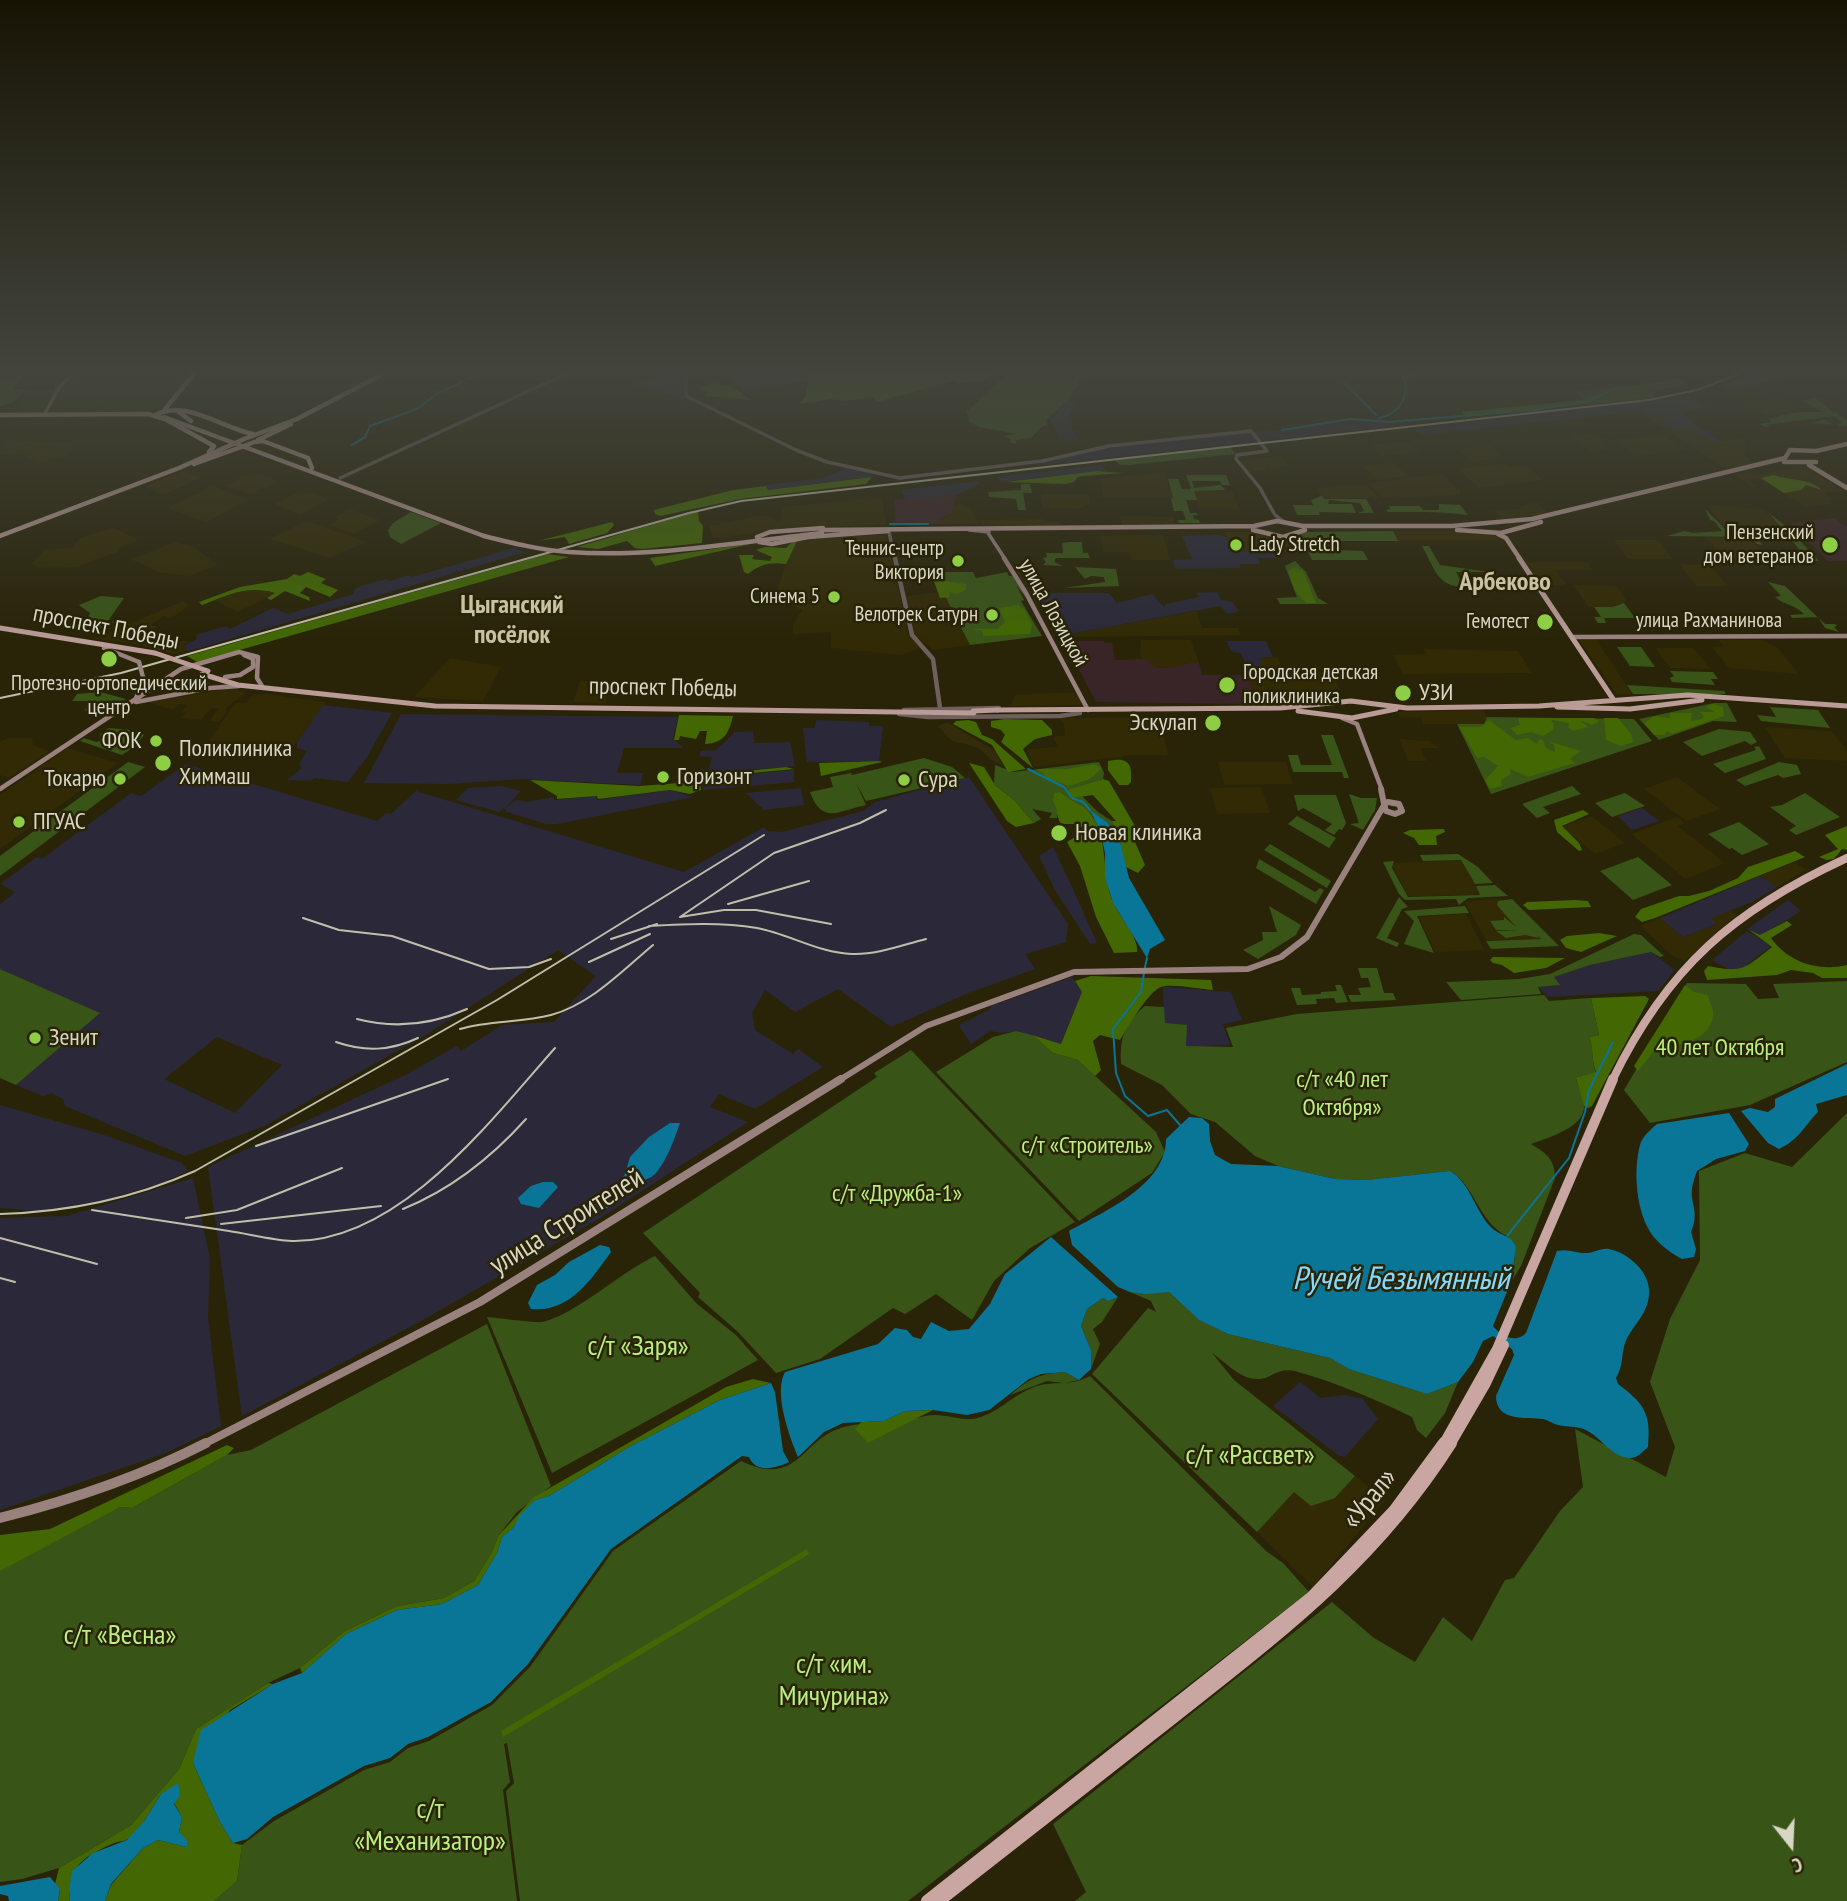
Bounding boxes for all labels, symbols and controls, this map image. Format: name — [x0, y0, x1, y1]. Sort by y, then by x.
place label: Пензенский дом ветеранов — [1704, 520, 1814, 570]
place label: Lady Stretch — [1250, 532, 1340, 558]
marker: Пензенский дом ветеранов — [1820, 535, 1840, 555]
place label: Теннис-центр Виктория — [845, 536, 944, 586]
marker: Lady Stretch — [1228, 537, 1244, 553]
marker: Теннис-центр Виктория — [950, 553, 966, 569]
street label: улица Лозицкой — [1013, 555, 1093, 671]
district label: Арбеково — [1459, 567, 1551, 599]
place label: Синема 5 — [750, 584, 820, 610]
marker: Синема 5 — [826, 589, 842, 605]
district label: Цыганский посёлок — [460, 590, 564, 652]
street label: проспект Победы — [30, 600, 182, 656]
place label: Велотрек Сатурн — [854, 602, 978, 628]
marker: Велотрек Сатурн — [984, 607, 1000, 623]
street label: улица Рахманинова — [1636, 608, 1782, 634]
place label: Гемотест — [1466, 609, 1529, 635]
marker: Гемотест — [1535, 612, 1555, 632]
marker: Протезно-ортопедический центр — [99, 649, 119, 669]
place label: Городская детская поликлиника — [1243, 660, 1378, 710]
place label: Протезно-ортопедический центр — [11, 671, 207, 721]
street label: проспект Победы — [589, 672, 737, 704]
marker: Городская детская поликлиника — [1217, 675, 1237, 695]
place label: УЗИ — [1419, 679, 1453, 707]
marker: УЗИ — [1393, 683, 1413, 703]
place label: Эскулап — [1130, 709, 1197, 737]
marker: Эскулап — [1203, 713, 1223, 733]
place label: ФОК — [102, 727, 142, 755]
marker: ФОК — [148, 733, 164, 749]
place label: Поликлиника Химмаш — [179, 735, 292, 791]
marker: Поликлиника Химмаш — [153, 753, 173, 773]
place label: Горизонт — [677, 763, 752, 791]
place label: Токарю — [44, 765, 106, 793]
place label: Сура — [918, 766, 958, 794]
marker: Горизонт — [655, 769, 671, 785]
marker: Токарю — [112, 771, 128, 787]
marker: Сура — [896, 772, 912, 788]
place label: ПГУАС — [33, 808, 86, 836]
marker: ПГУАС — [11, 814, 27, 830]
place label: Новая клиника — [1075, 819, 1202, 847]
marker: Новая клиника — [1049, 823, 1069, 843]
place label: Зенит — [49, 1024, 98, 1052]
marker: Зенит — [27, 1030, 43, 1046]
park label: 40 лет Октября — [1656, 1034, 1784, 1062]
park label: с/т «40 лет Октября» — [1296, 1066, 1388, 1122]
park label: с/т «Строитель» — [1021, 1132, 1153, 1160]
street label: улица Строителей — [484, 1161, 650, 1283]
park label: с/т «Дружба-1» — [832, 1180, 962, 1208]
water label: Ручей Безымянный — [1292, 1261, 1510, 1299]
park label: с/т «Заря» — [587, 1330, 689, 1364]
park label: с/т «Рассвет» — [1185, 1439, 1315, 1473]
street label: «Урал» — [1336, 1462, 1404, 1536]
park label: с/т «Весна» — [64, 1619, 176, 1653]
park label: с/т «им. Мичурина» — [779, 1648, 889, 1714]
park label: с/т «Механизатор» — [354, 1793, 506, 1859]
north arrow — [1756, 1810, 1826, 1880]
text: С — [1790, 1852, 1805, 1878]

